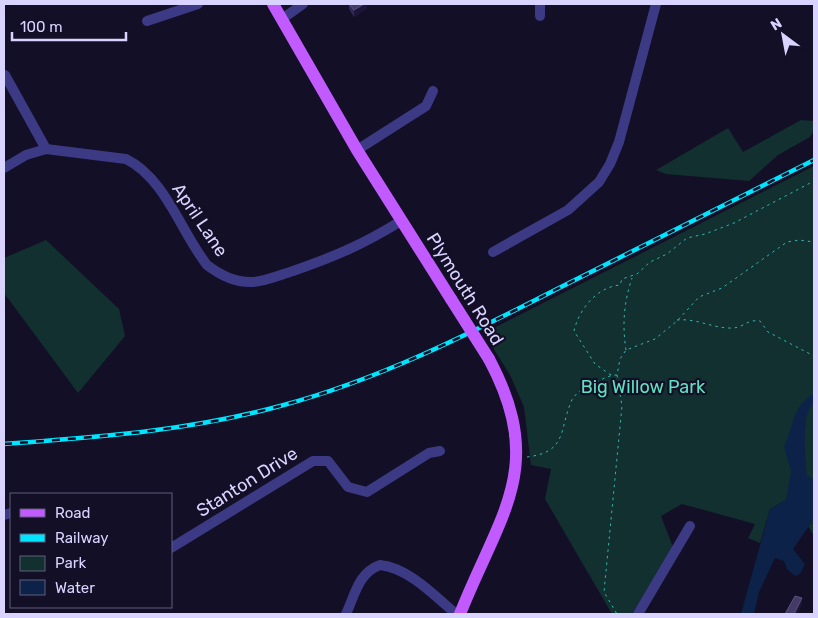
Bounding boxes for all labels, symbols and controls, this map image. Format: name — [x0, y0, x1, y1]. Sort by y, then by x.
scale bar — [12, 10, 126, 42]
north arrow — [758, 10, 808, 60]
text: N — [768, 15, 785, 34]
text: 100 m — [20, 18, 62, 36]
street label: April Lane — [167, 179, 233, 261]
street label: Plymouth Road — [422, 229, 508, 349]
park label: Big Willow Park — [581, 376, 706, 398]
street label: Stanton Drive — [192, 442, 302, 522]
legend — [10, 493, 172, 608]
text: Road — [55, 504, 91, 522]
text: Railway — [55, 529, 109, 547]
text: Park — [55, 554, 86, 572]
text: Water — [55, 579, 95, 597]

